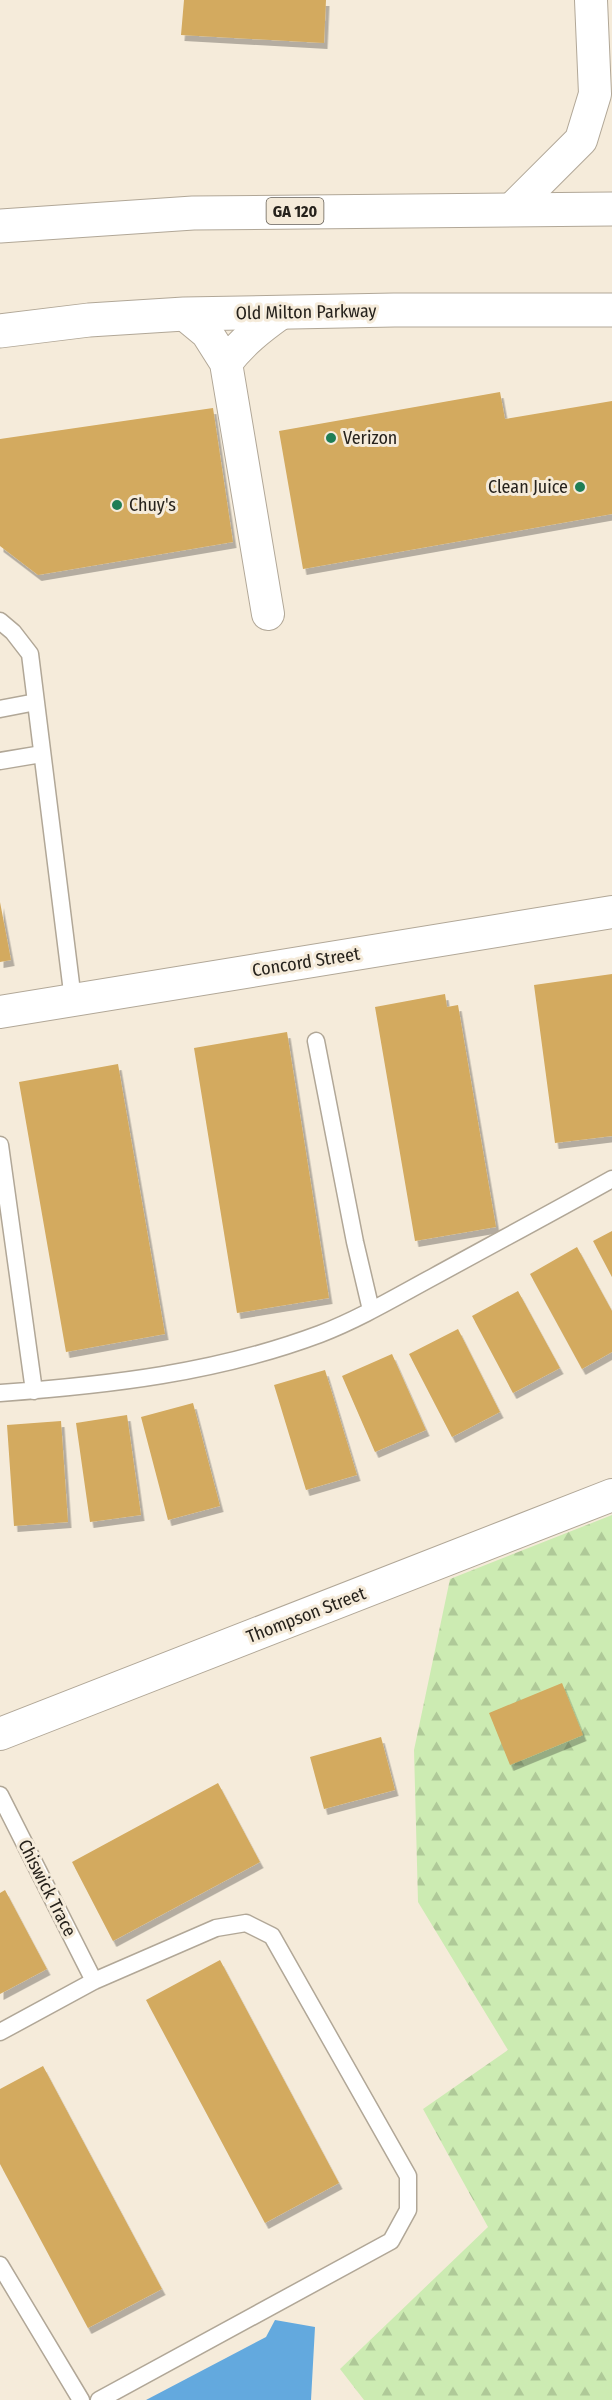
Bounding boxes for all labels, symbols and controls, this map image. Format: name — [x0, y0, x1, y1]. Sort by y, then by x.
road number: GA 120 — [266, 198, 324, 224]
street label: Old Milton Parkway — [235, 300, 377, 324]
place label: Verizon — [343, 427, 397, 449]
marker: Verizon — [324, 431, 338, 445]
place label: Clean Juice — [488, 476, 568, 498]
marker: Clean Juice — [573, 480, 587, 494]
place label: Chuy's — [129, 494, 176, 516]
marker: Chuy's — [110, 498, 124, 512]
street label: Concord Street — [251, 943, 361, 981]
street label: Thompson Street — [243, 1582, 369, 1648]
street label: Chiswick Trace — [13, 1836, 81, 1940]

